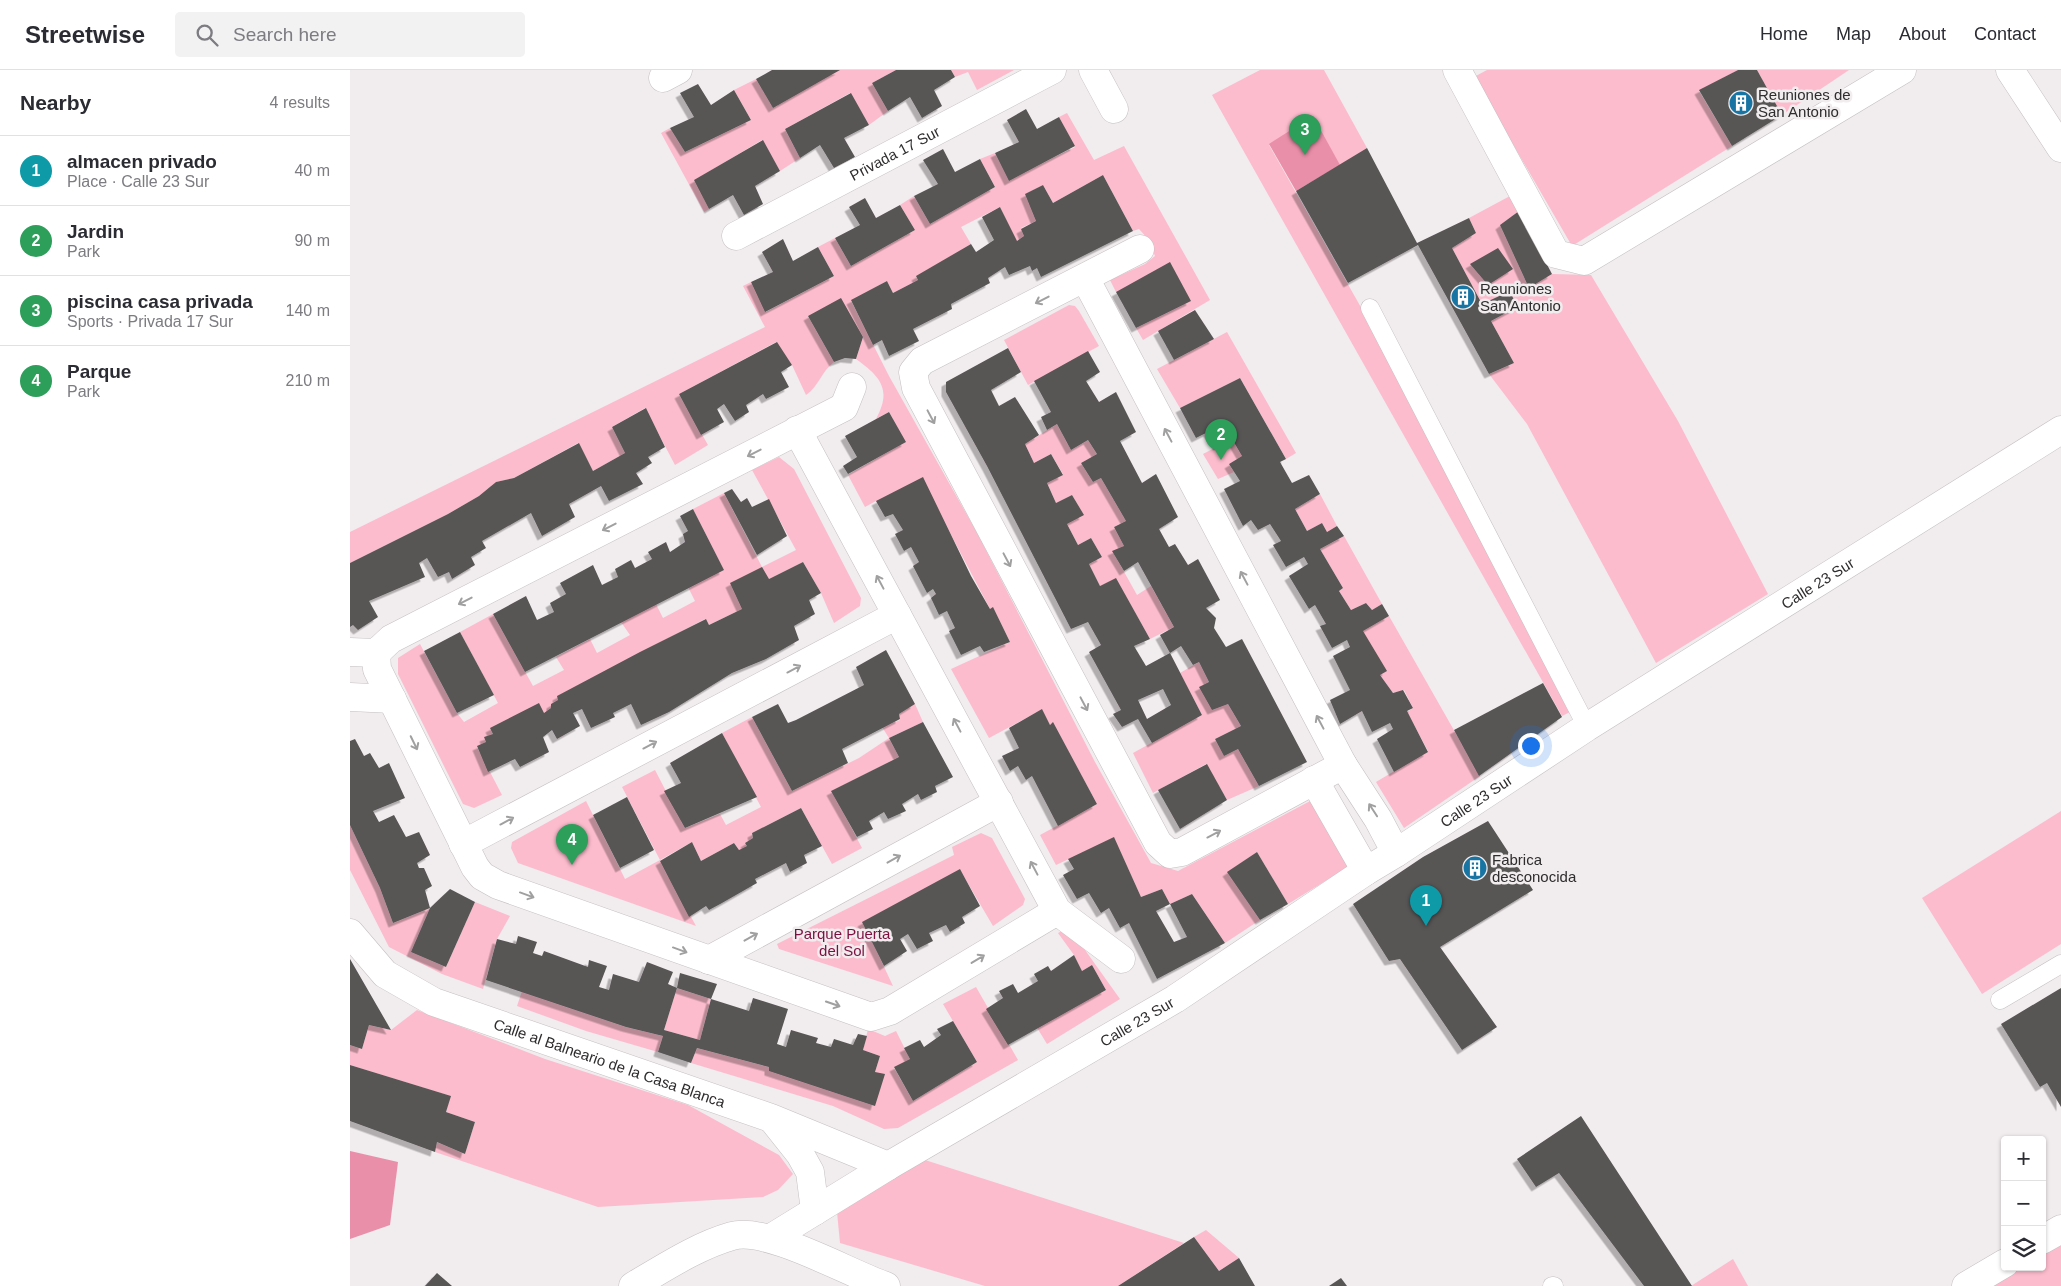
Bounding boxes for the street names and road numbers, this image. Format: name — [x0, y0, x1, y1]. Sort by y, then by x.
street label: Privada 17 Sur — [847, 122, 942, 183]
street label: Calle 23 Sur — [1778, 554, 1857, 612]
street label: Calle 23 Sur — [1437, 770, 1515, 830]
street label: Calle 23 Sur — [1097, 993, 1177, 1049]
street label: Calle al Balneario de la Casa Blanca — [492, 1015, 728, 1110]

